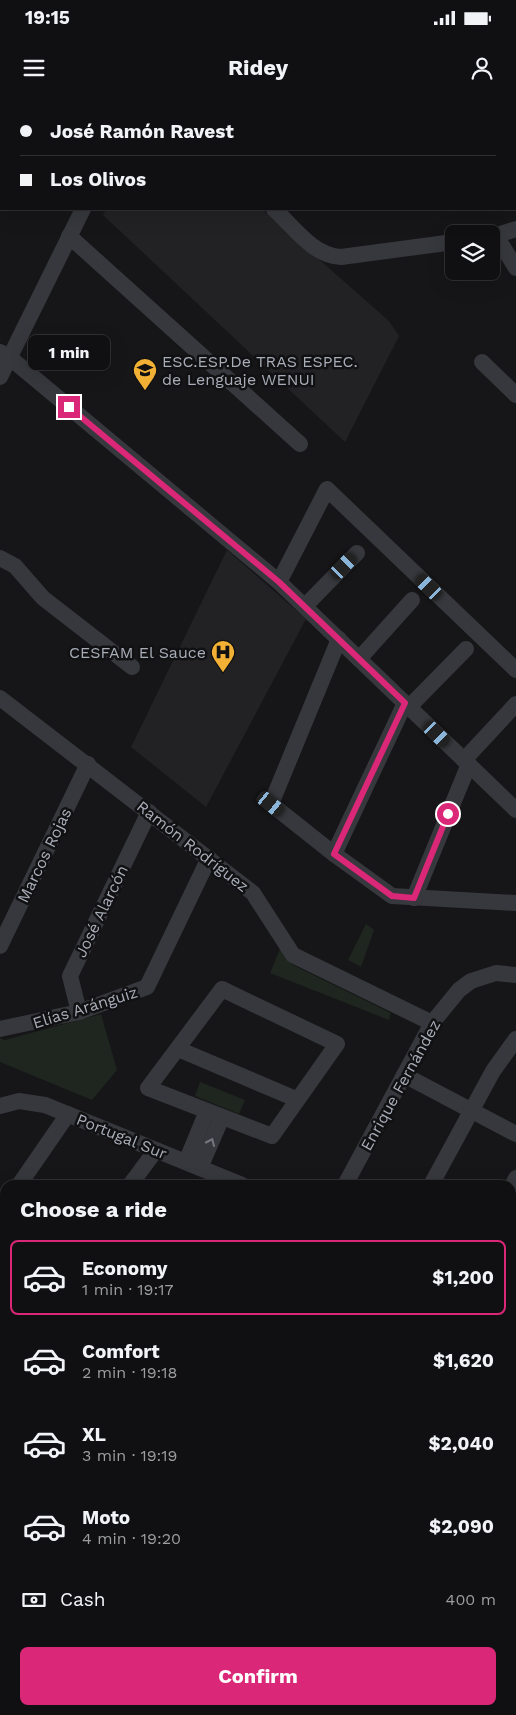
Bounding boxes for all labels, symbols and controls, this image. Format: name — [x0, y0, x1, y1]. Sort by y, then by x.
text: 19:15 — [25, 6, 70, 29]
icon: menu — [20, 54, 48, 82]
icon: person — [468, 54, 496, 82]
text: Ridey — [228, 55, 288, 80]
text: José Ramón Ravest — [50, 120, 234, 143]
text: Los Olivos — [50, 168, 146, 191]
map controls — [445, 225, 500, 280]
button: layers — [445, 225, 500, 280]
callout: 1 min — [28, 334, 110, 370]
text: 1 min — [48, 343, 90, 362]
place label: ESC.ESP.De TRAS ESPEC. de Lenguaje WENUI — [162, 352, 358, 389]
school or university icon: ESC.ESP.De TRAS ESPEC. de Lenguaje WENUI — [132, 357, 158, 391]
route end — [58, 396, 80, 418]
car — [328, 550, 359, 582]
car — [412, 571, 445, 603]
hospital icon: CESFAM El Sauce — [210, 639, 236, 673]
place label: CESFAM El Sauce — [69, 643, 206, 662]
car — [420, 718, 453, 750]
car — [254, 789, 287, 819]
street label: Ramón Rodríguez — [133, 797, 252, 896]
route start — [437, 803, 459, 825]
street label: Marcos Rojas — [13, 805, 76, 906]
street label: José Alarcón — [71, 862, 132, 960]
street label: Elías Aránguiz — [30, 983, 140, 1032]
street label: Enrique Fernández — [357, 1016, 444, 1154]
street label: Portugal Sur — [74, 1110, 170, 1163]
one-way arrow — [205, 1138, 215, 1147]
text: Choose a ride — [20, 1197, 167, 1222]
icon: car — [22, 1255, 67, 1300]
text: Economy — [82, 1257, 167, 1280]
text: $1,200 — [432, 1266, 494, 1289]
text: 1 min · 19:17 — [82, 1280, 173, 1299]
icon: car — [22, 1338, 67, 1383]
text: Comfort — [82, 1340, 160, 1363]
text: $1,620 — [433, 1349, 494, 1372]
text: 2 min · 19:18 — [82, 1363, 177, 1382]
icon: car — [22, 1421, 67, 1466]
text: XL — [82, 1423, 106, 1446]
text: $2,040 — [428, 1432, 494, 1455]
text: 3 min · 19:19 — [82, 1446, 177, 1465]
icon: car — [22, 1504, 67, 1549]
text: Moto — [82, 1506, 130, 1529]
text: $2,090 — [429, 1515, 494, 1538]
text: 4 min · 19:20 — [82, 1529, 181, 1548]
icon: cash — [20, 1586, 48, 1614]
text: Cash — [60, 1588, 106, 1611]
text: 400 m — [446, 1590, 496, 1609]
button: Confirm — [20, 1647, 496, 1705]

